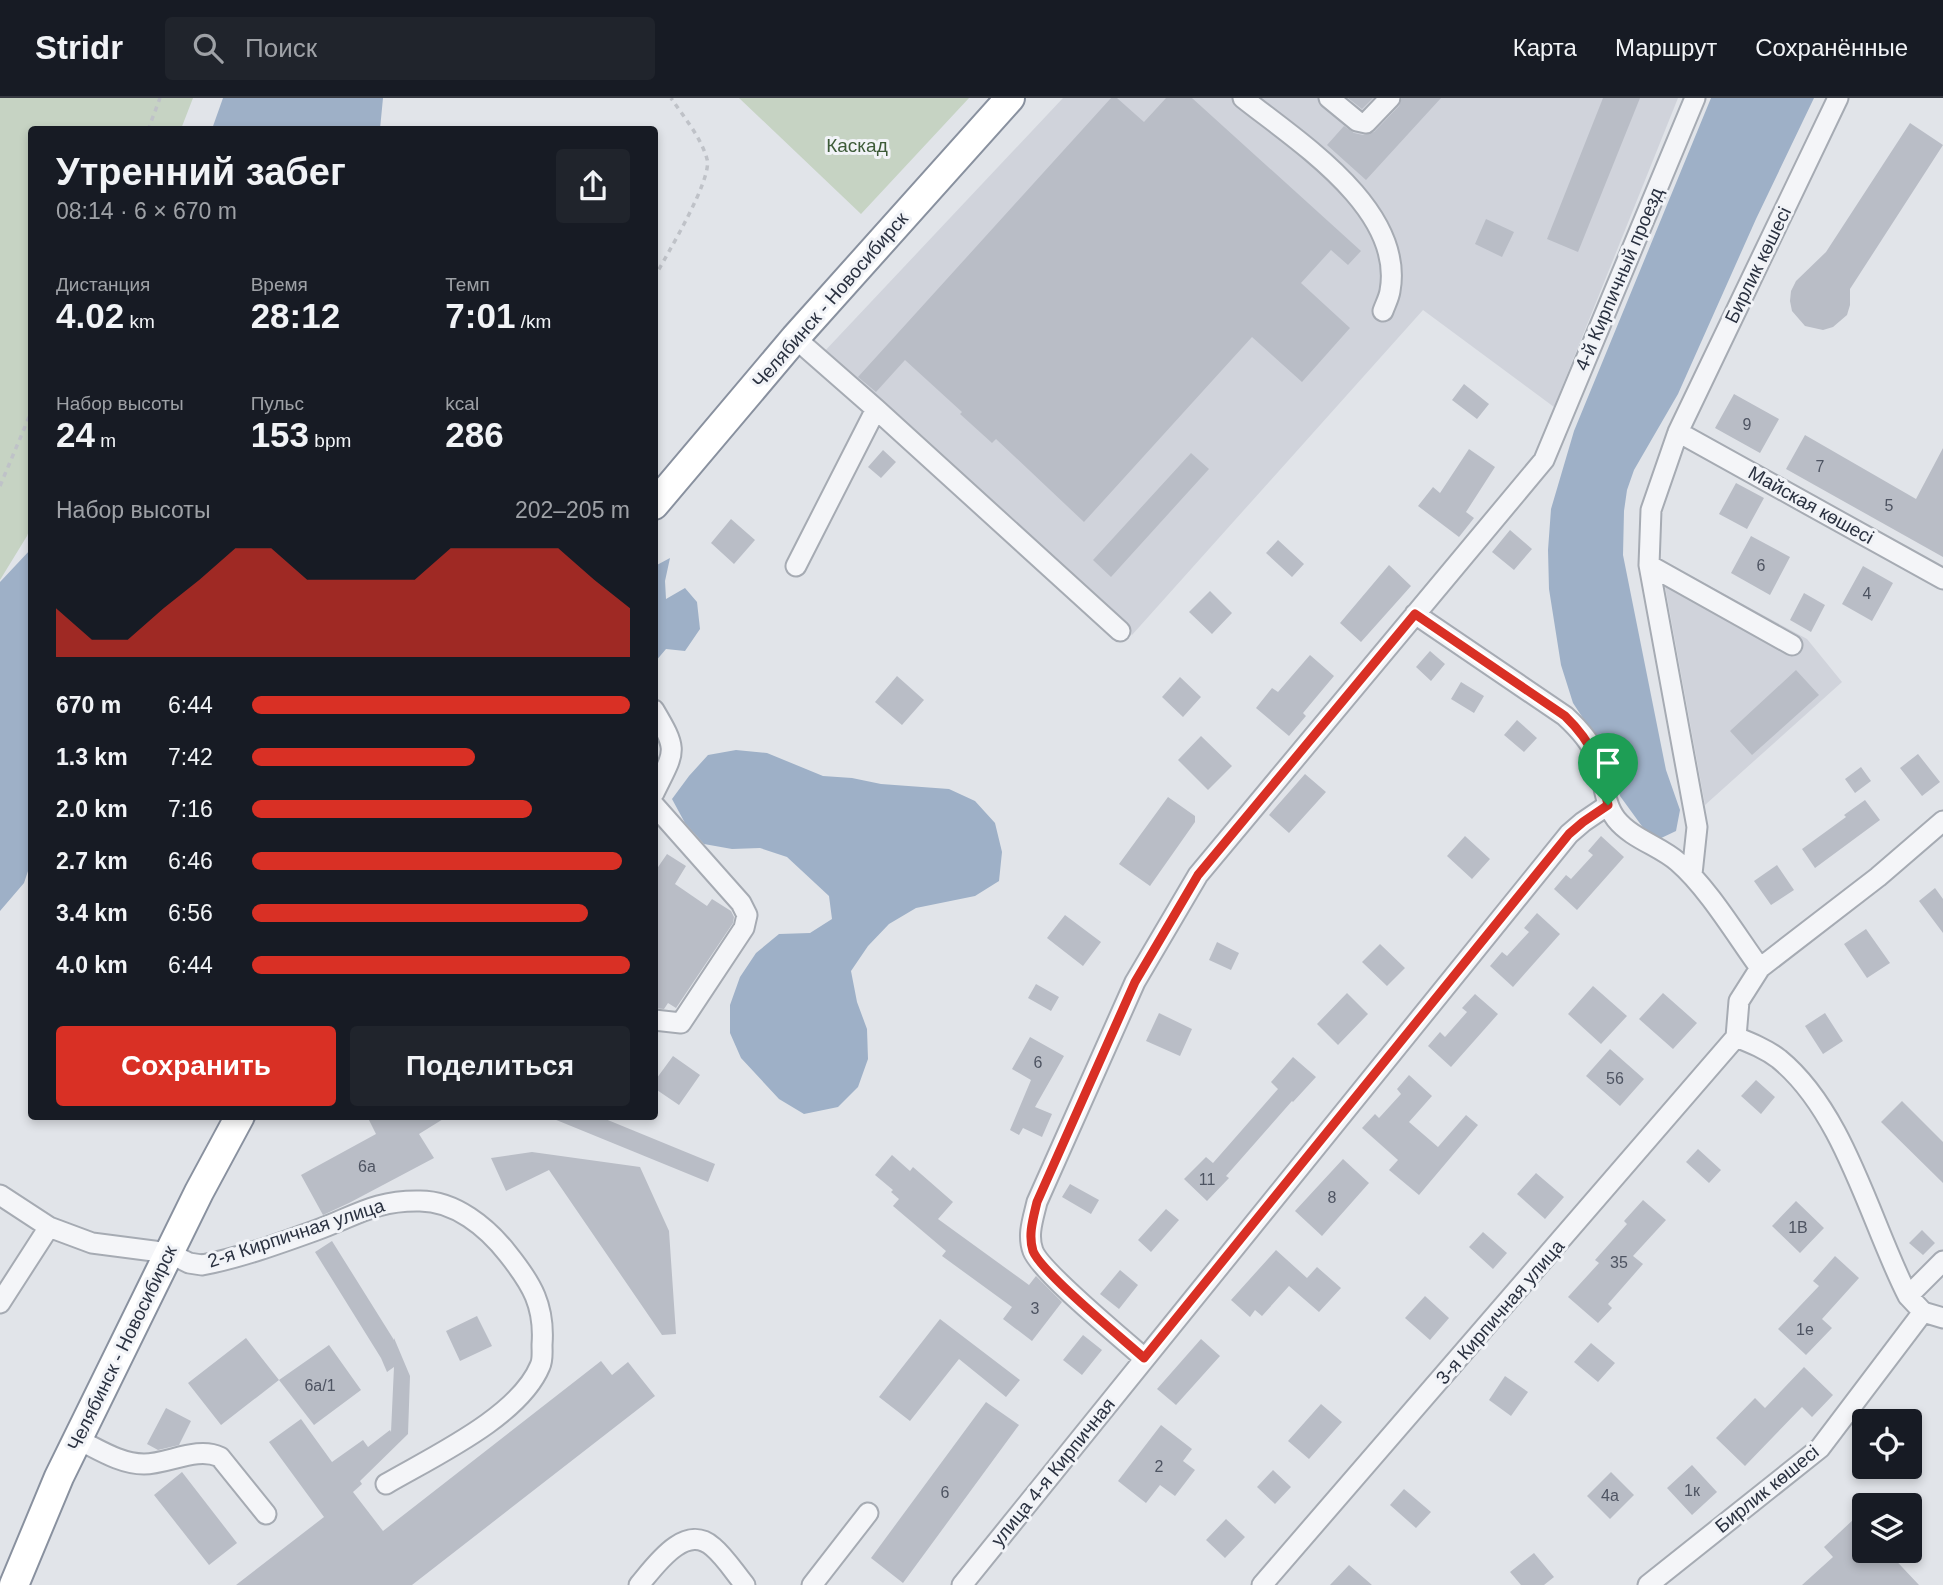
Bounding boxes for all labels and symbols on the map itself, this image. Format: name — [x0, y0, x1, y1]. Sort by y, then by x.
park label: Каскад — [826, 135, 888, 156]
street label: 4-й Кирпичный проезд — [1571, 184, 1667, 374]
street label: Бирлик көшесі — [1721, 203, 1795, 327]
street label: Челябинск - Новосибирск — [748, 208, 912, 392]
house number: 9 — [1743, 416, 1752, 433]
house number: 7 — [1816, 458, 1825, 475]
street label: Майская көшесі — [1745, 462, 1877, 548]
house number: 5 — [1885, 497, 1894, 514]
house number: 6 — [1757, 557, 1766, 574]
house number: 4 — [1863, 585, 1872, 602]
pin — [1578, 733, 1638, 805]
house number: 6 — [1034, 1054, 1043, 1071]
house number: 56 — [1606, 1070, 1624, 1087]
house number: 6а — [358, 1158, 376, 1175]
house number: 11 — [1199, 1171, 1215, 1188]
house number: 8 — [1328, 1189, 1337, 1206]
street label: 2-я Кирпичная улица — [205, 1194, 387, 1271]
house number: 1В — [1788, 1219, 1808, 1236]
street label: 3-я Кирпичная улица — [1432, 1235, 1569, 1388]
street label: Челябинск - Новосибирск — [63, 1241, 181, 1454]
house number: 35 — [1610, 1254, 1628, 1271]
house number: 3 — [1031, 1300, 1040, 1317]
house number: 1е — [1796, 1321, 1814, 1338]
house number: 6а/1 — [304, 1377, 336, 1394]
street label: улица 4-я Кирпичная — [987, 1394, 1119, 1550]
street label: Бирлик көшесі — [1711, 1441, 1823, 1537]
house number: 2 — [1155, 1458, 1164, 1475]
house number: 1к — [1684, 1482, 1701, 1499]
house number: 6 — [941, 1484, 950, 1501]
house number: 4а — [1601, 1487, 1619, 1504]

